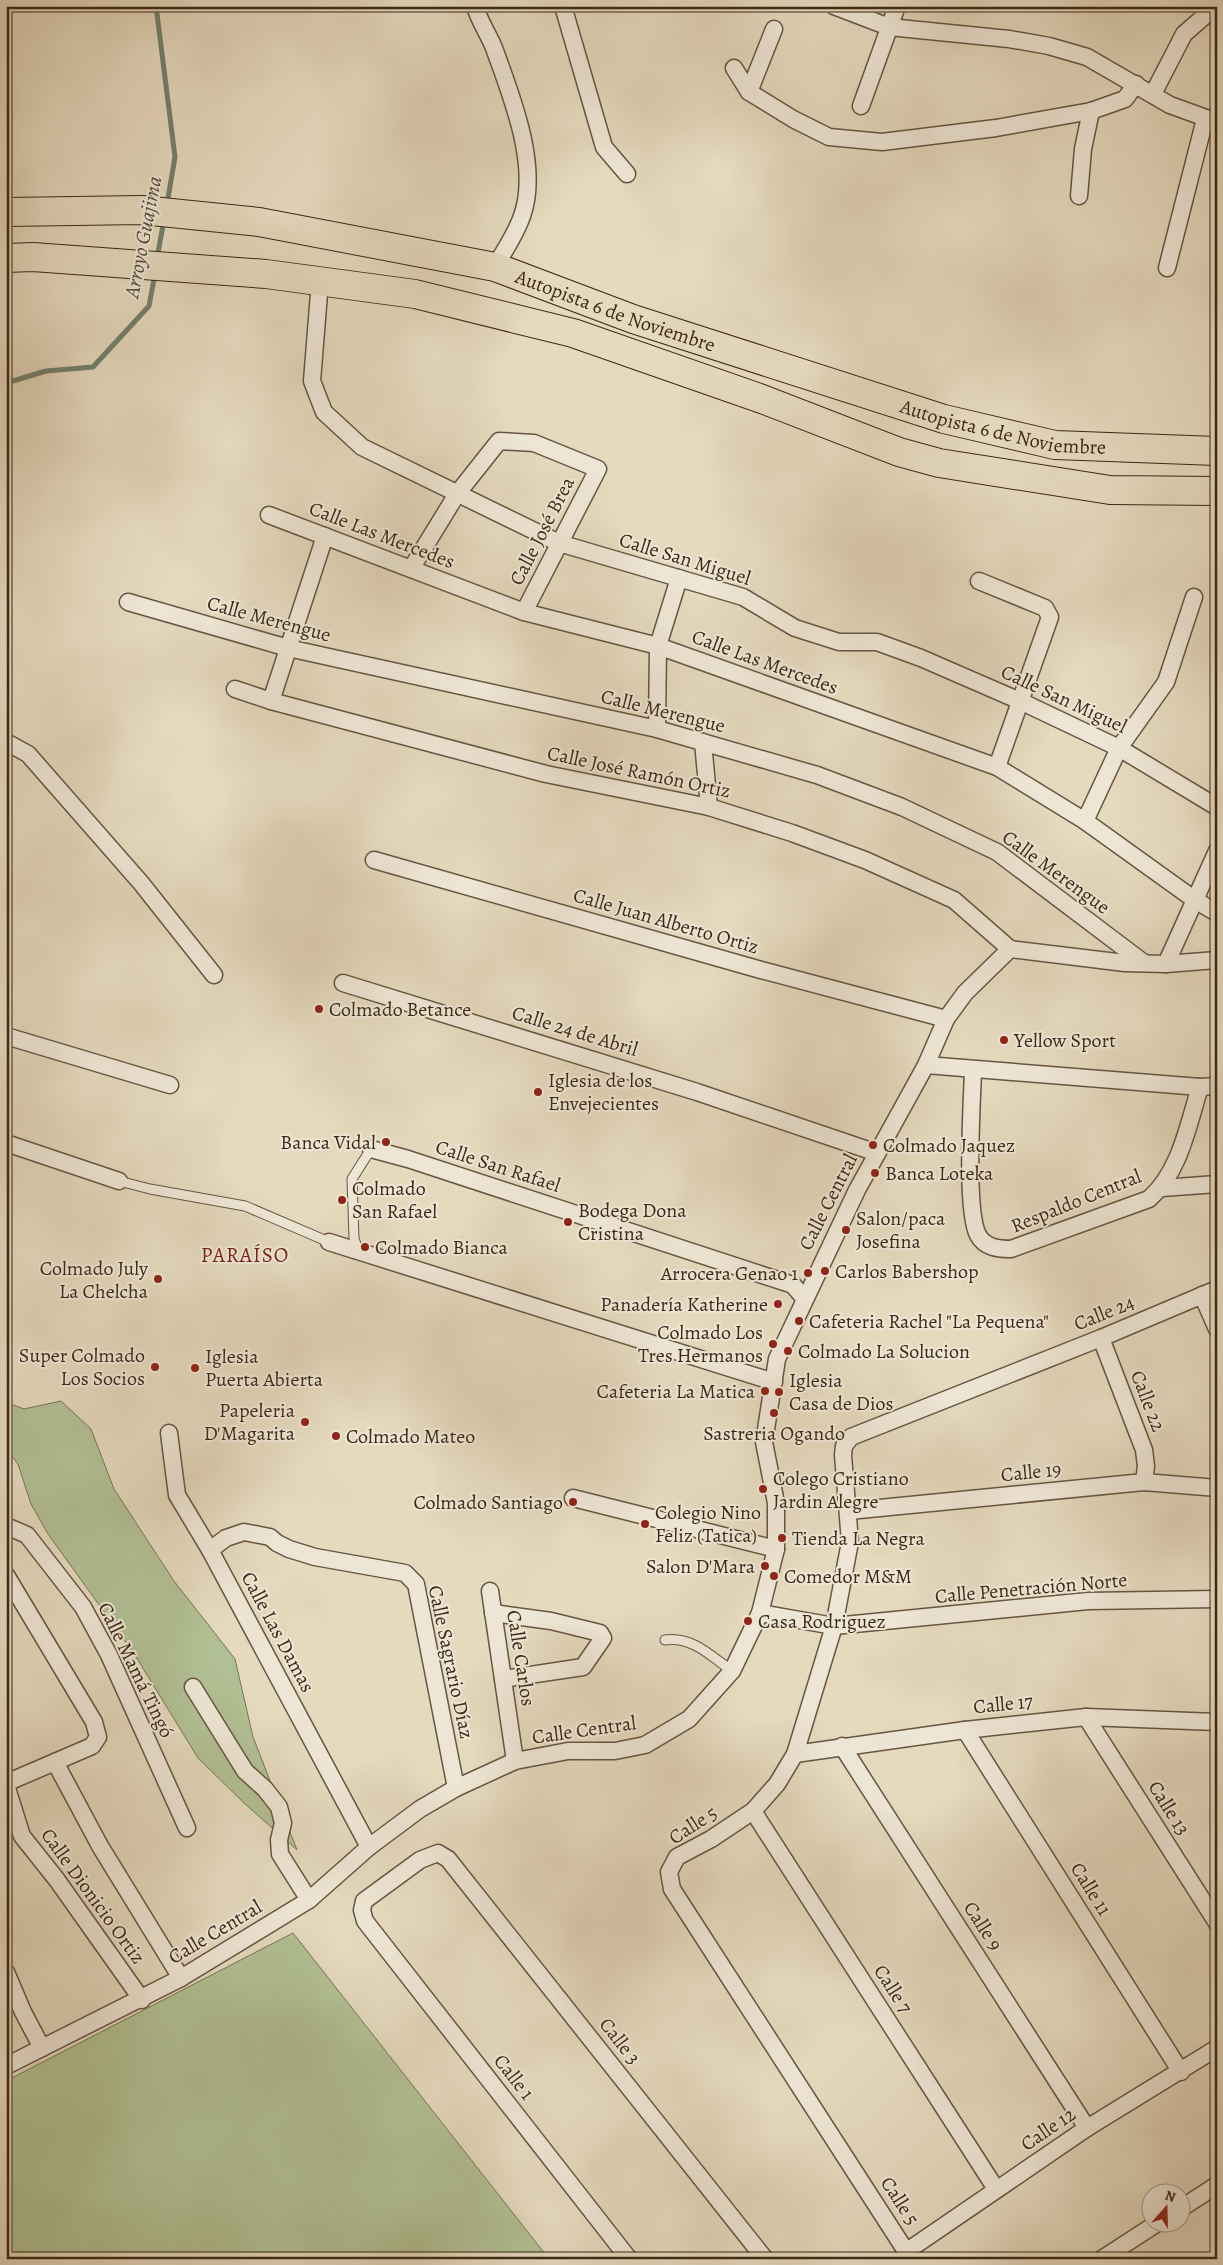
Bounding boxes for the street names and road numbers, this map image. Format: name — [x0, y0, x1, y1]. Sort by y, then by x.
street label: Autopista 6 de Noviembre — [511, 262, 719, 358]
street label: Autopista 6 de Noviembre — [896, 392, 1107, 460]
street label: Calle José Brea — [503, 471, 581, 590]
street label: Calle Las Mercedes — [305, 495, 459, 575]
street label: Calle San Miguel — [616, 526, 754, 592]
street label: Calle Merengue — [204, 589, 334, 649]
street label: Calle Las Mercedes — [688, 623, 842, 701]
street label: Calle San Miguel — [997, 658, 1131, 740]
street label: Calle Merengue — [598, 683, 728, 739]
street label: Calle José Ramón Ortiz — [545, 739, 733, 805]
street label: Calle Merengue — [997, 824, 1115, 920]
street label: Calle Juan Alberto Ortiz — [570, 882, 762, 960]
street label: Calle 24 de Abril — [509, 999, 641, 1063]
street label: Calle San Rafael — [432, 1133, 564, 1199]
street label: Calle Central — [792, 1149, 864, 1255]
street label: Respaldo Central — [1007, 1163, 1145, 1239]
street label: Calle 24 — [1070, 1289, 1138, 1337]
street label: Calle 22 — [1124, 1367, 1172, 1436]
street label: Calle 19 — [1000, 1455, 1062, 1489]
street label: Calle Penetración Norte — [934, 1566, 1128, 1610]
street label: Calle Las Damas — [235, 1567, 321, 1697]
street label: Calle Sagrario Díaz — [422, 1583, 480, 1741]
street label: Calle Mamá Tingó — [92, 1598, 180, 1742]
street label: Calle Carlos — [500, 1608, 542, 1708]
street label: Calle 17 — [972, 1687, 1035, 1721]
street label: Calle Central — [530, 1709, 638, 1751]
street label: Calle 13 — [1142, 1776, 1196, 1840]
street label: Calle 5 — [663, 1799, 723, 1851]
street label: Calle Dionicio Ortiz — [35, 1823, 151, 1969]
street label: Calle 11 — [1064, 1857, 1118, 1921]
street label: Calle Central — [163, 1893, 267, 1971]
street label: Calle 9 — [957, 1896, 1009, 1956]
street label: Calle 7 — [867, 1959, 919, 2019]
street label: Calle 3 — [593, 2012, 647, 2070]
street label: Calle 1 — [488, 2048, 541, 2106]
street label: Calle 12 — [1015, 2101, 1081, 2157]
street label: Calle 5 — [874, 2171, 926, 2231]

